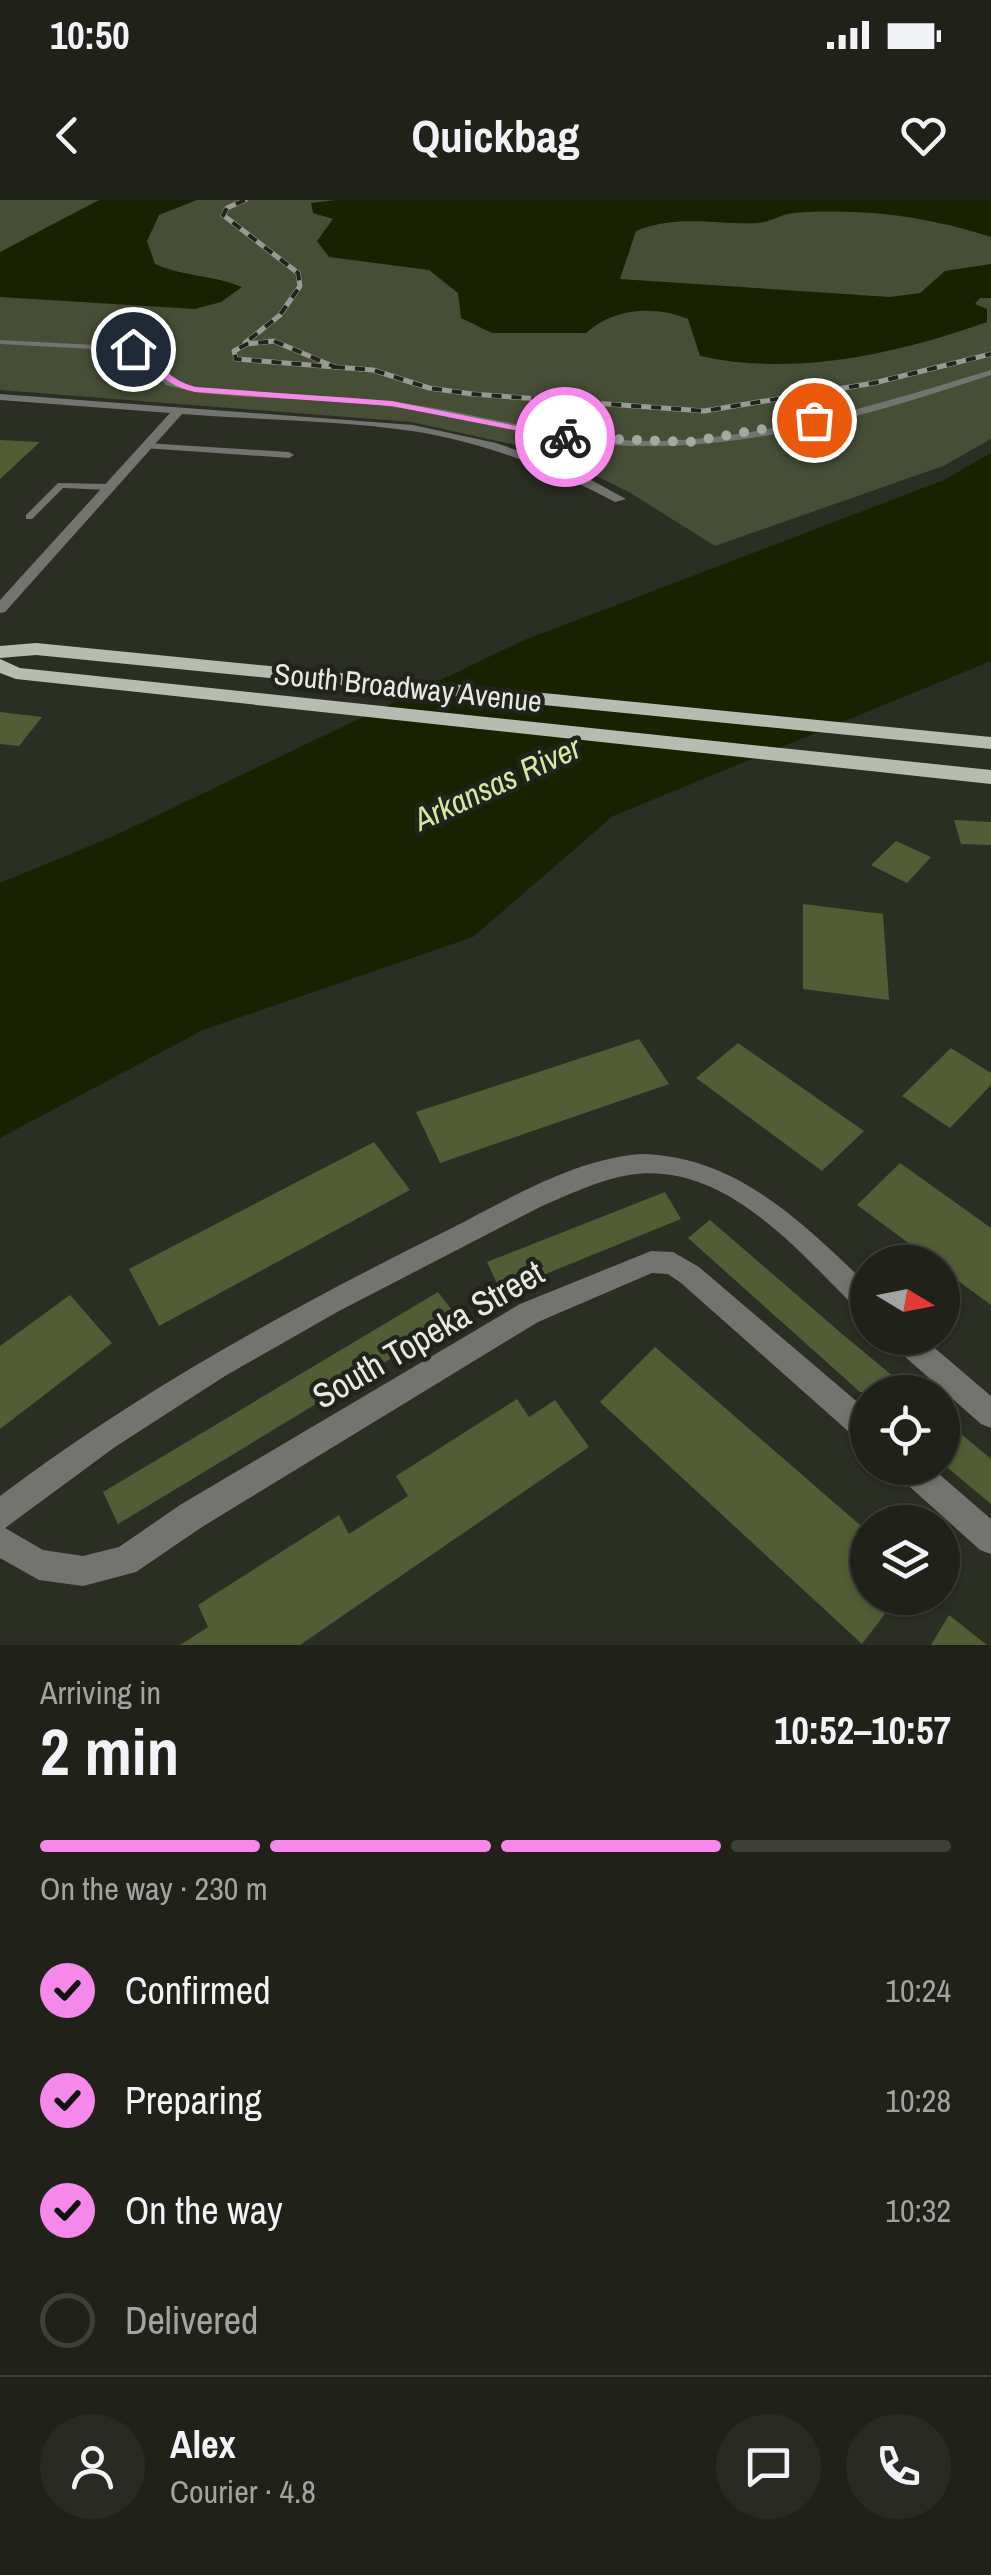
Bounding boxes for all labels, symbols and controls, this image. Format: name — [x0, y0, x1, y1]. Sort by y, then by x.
text: 10:50 — [50, 10, 130, 61]
text: Quickbag — [411, 105, 580, 166]
icon: back — [40, 108, 95, 163]
icon: heart — [896, 108, 951, 163]
pin — [91, 307, 176, 392]
icon: home — [106, 322, 161, 377]
pin — [772, 378, 857, 463]
courier — [515, 387, 615, 487]
icon: bag — [787, 393, 842, 448]
icon: bike — [538, 410, 593, 465]
street label: South Broadway Avenue — [272, 653, 544, 721]
water label: Arkansas River — [405, 725, 589, 841]
north arrow — [850, 1245, 960, 1355]
map controls — [850, 1245, 960, 1615]
street label: South Topeka Street — [304, 1249, 552, 1419]
button: locate — [850, 1375, 960, 1485]
button: layers — [850, 1505, 960, 1615]
text: Arriving in — [40, 1671, 161, 1714]
text: 10:52–10:57 — [774, 1705, 951, 1756]
text: 2 min — [40, 1708, 179, 1795]
text: On the way · 230 m — [40, 1867, 268, 1910]
icon: check — [40, 1963, 95, 2018]
text: Confirmed — [125, 1965, 270, 2016]
text: 10:24 — [885, 1969, 951, 2012]
icon: check — [40, 2073, 95, 2128]
text: Preparing — [125, 2075, 262, 2126]
text: 10:28 — [885, 2079, 951, 2122]
icon: check — [40, 2183, 95, 2238]
text: On the way — [125, 2185, 283, 2236]
text: 10:32 — [885, 2189, 951, 2232]
text: Delivered — [125, 2295, 258, 2346]
button: person — [40, 2414, 145, 2519]
button: chat — [716, 2414, 821, 2519]
button: phone — [846, 2414, 951, 2519]
text: Alex — [170, 2419, 236, 2470]
text: Courier · 4.8 — [170, 2470, 316, 2513]

